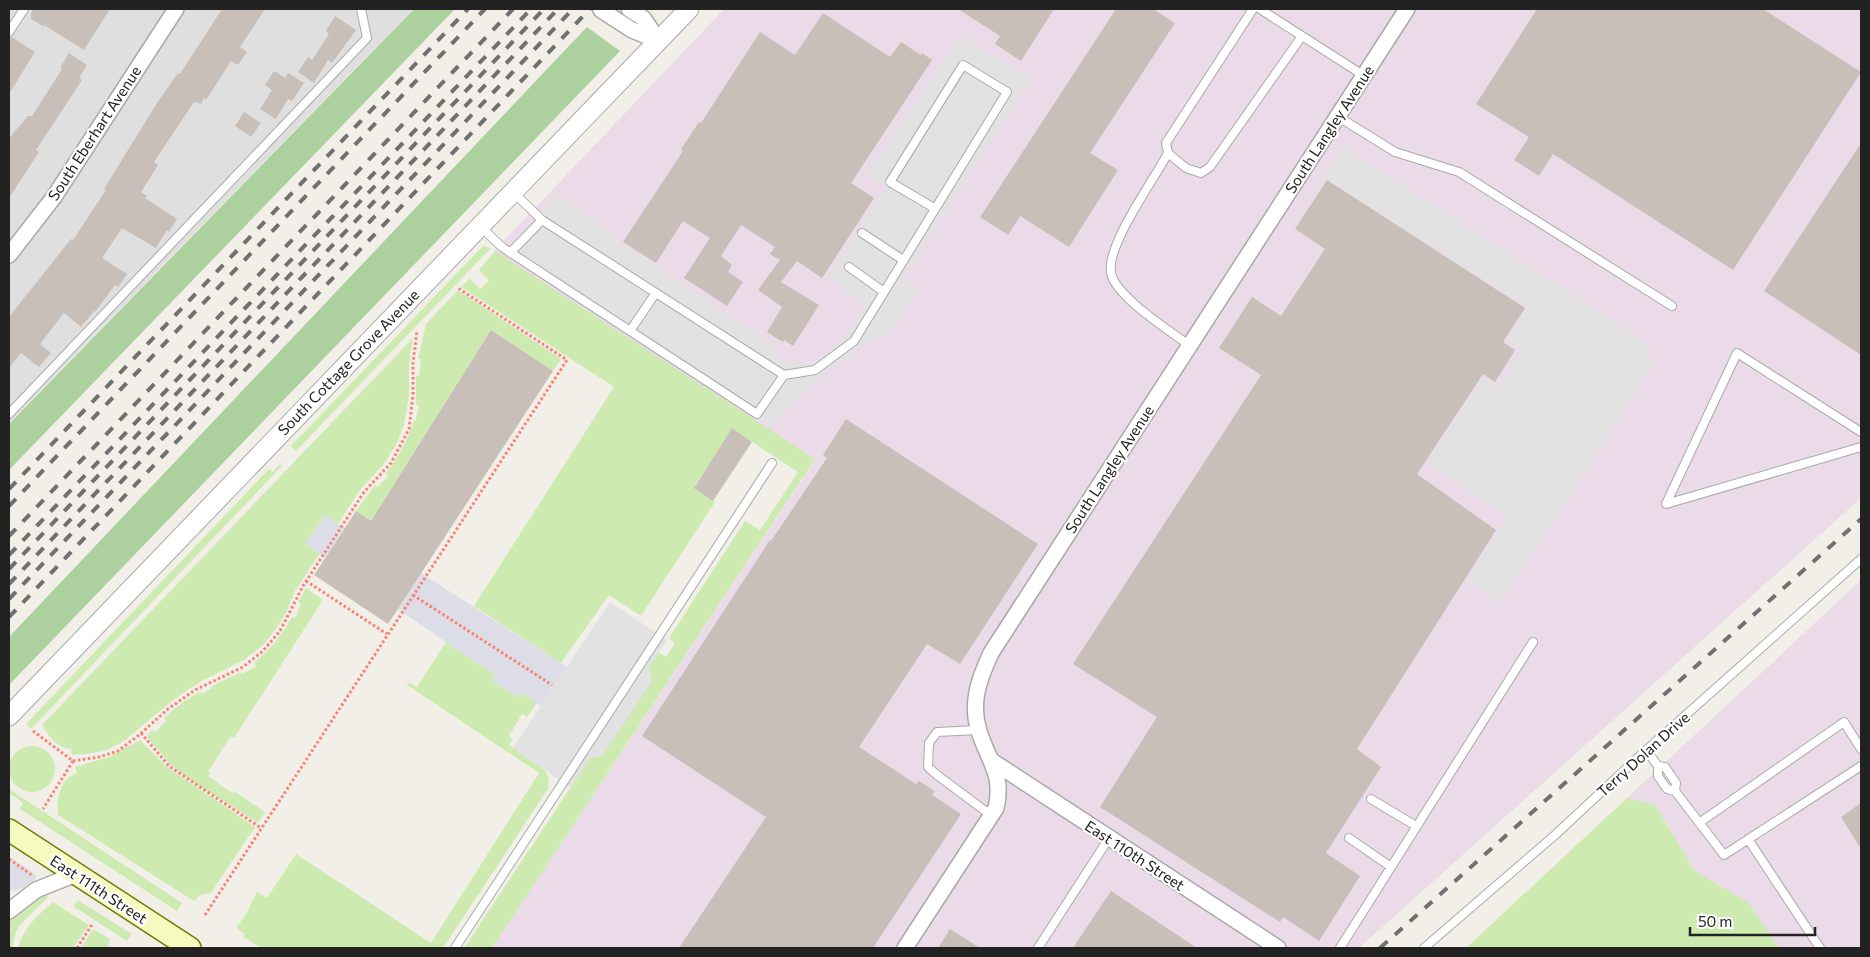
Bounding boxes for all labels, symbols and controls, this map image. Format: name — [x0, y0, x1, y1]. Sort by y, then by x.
street label: South Eberhart Avenue — [44, 62, 144, 204]
street label: South Langley Avenue — [1281, 62, 1377, 196]
street label: South Cottage Grove Avenue — [274, 285, 422, 439]
street label: South Langley Avenue — [1061, 402, 1157, 536]
street label: Terry Dolan Drive — [1593, 708, 1693, 800]
street label: East 110th Street — [1082, 816, 1188, 894]
street label: East 111th Street — [47, 851, 151, 927]
scale bar — [1690, 904, 1815, 936]
text: 50 m — [1698, 912, 1732, 930]

